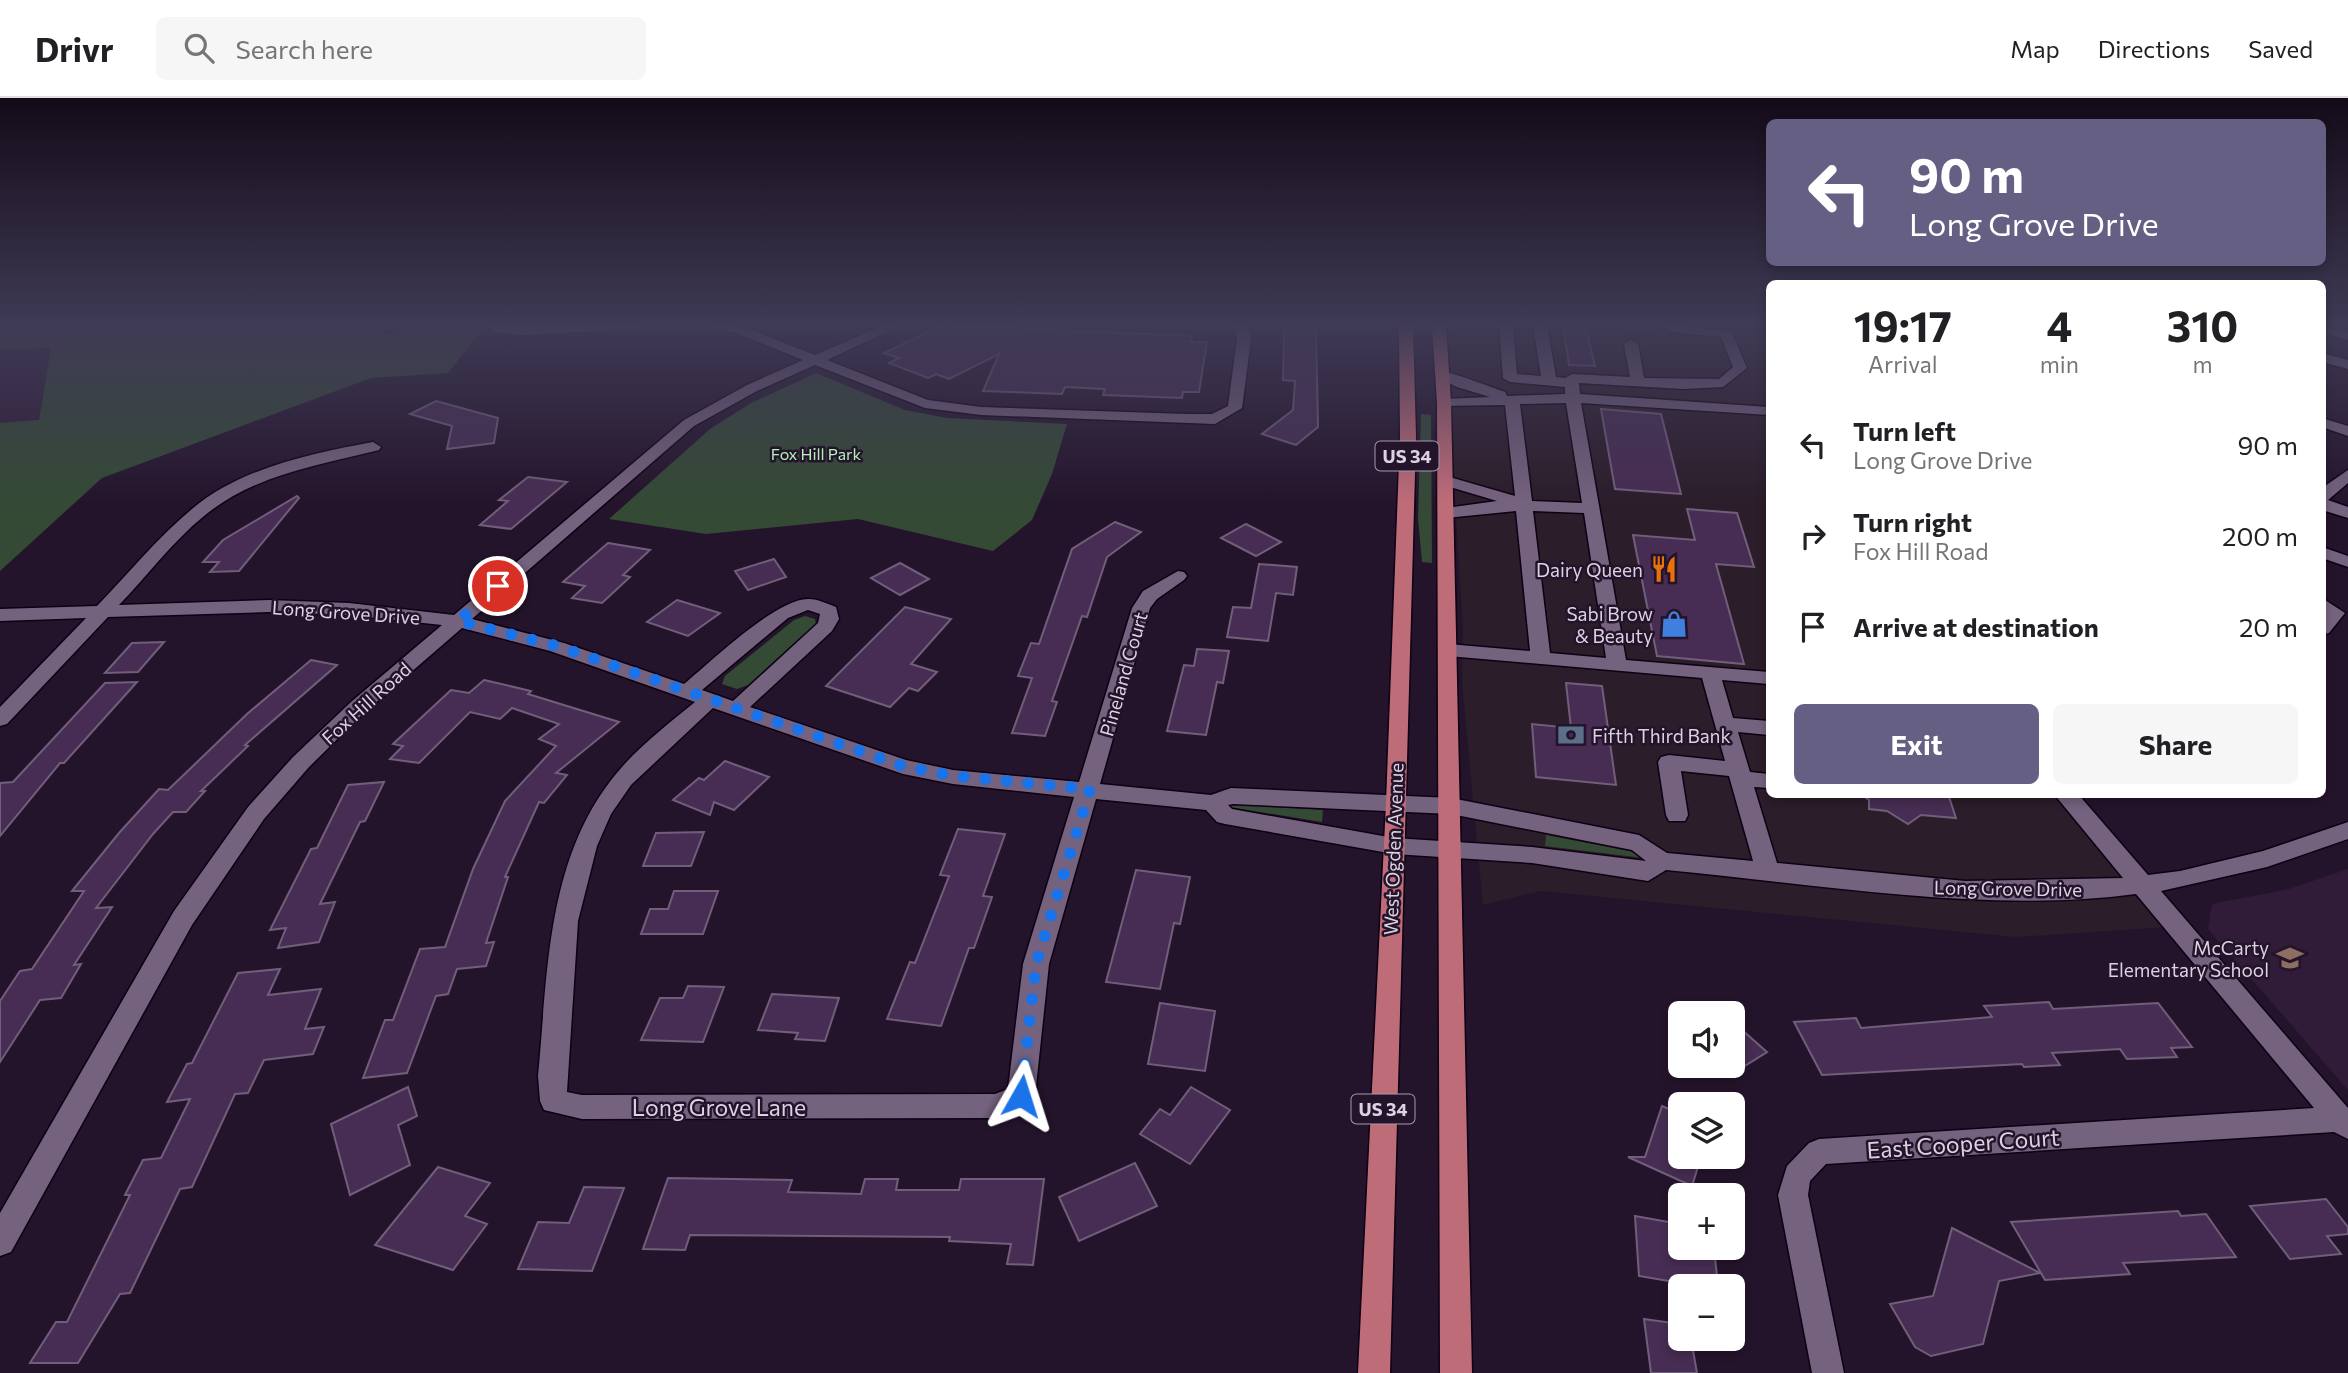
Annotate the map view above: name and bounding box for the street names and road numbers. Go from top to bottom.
road number: US 34 [1376,442,1438,470]
street label: Long Grove Drive [271,595,421,629]
street label: Pineland Court [1094,609,1152,739]
street label: Fox Hill Road [317,657,415,749]
street label: West Ogden Avenue [1378,762,1408,936]
street label: Long Grove Drive [1934,875,2082,901]
street label: Long Grove Lane [632,1093,806,1121]
road number: US 34 [1352,1094,1414,1124]
street label: East Cooper Court [1866,1122,2060,1164]

